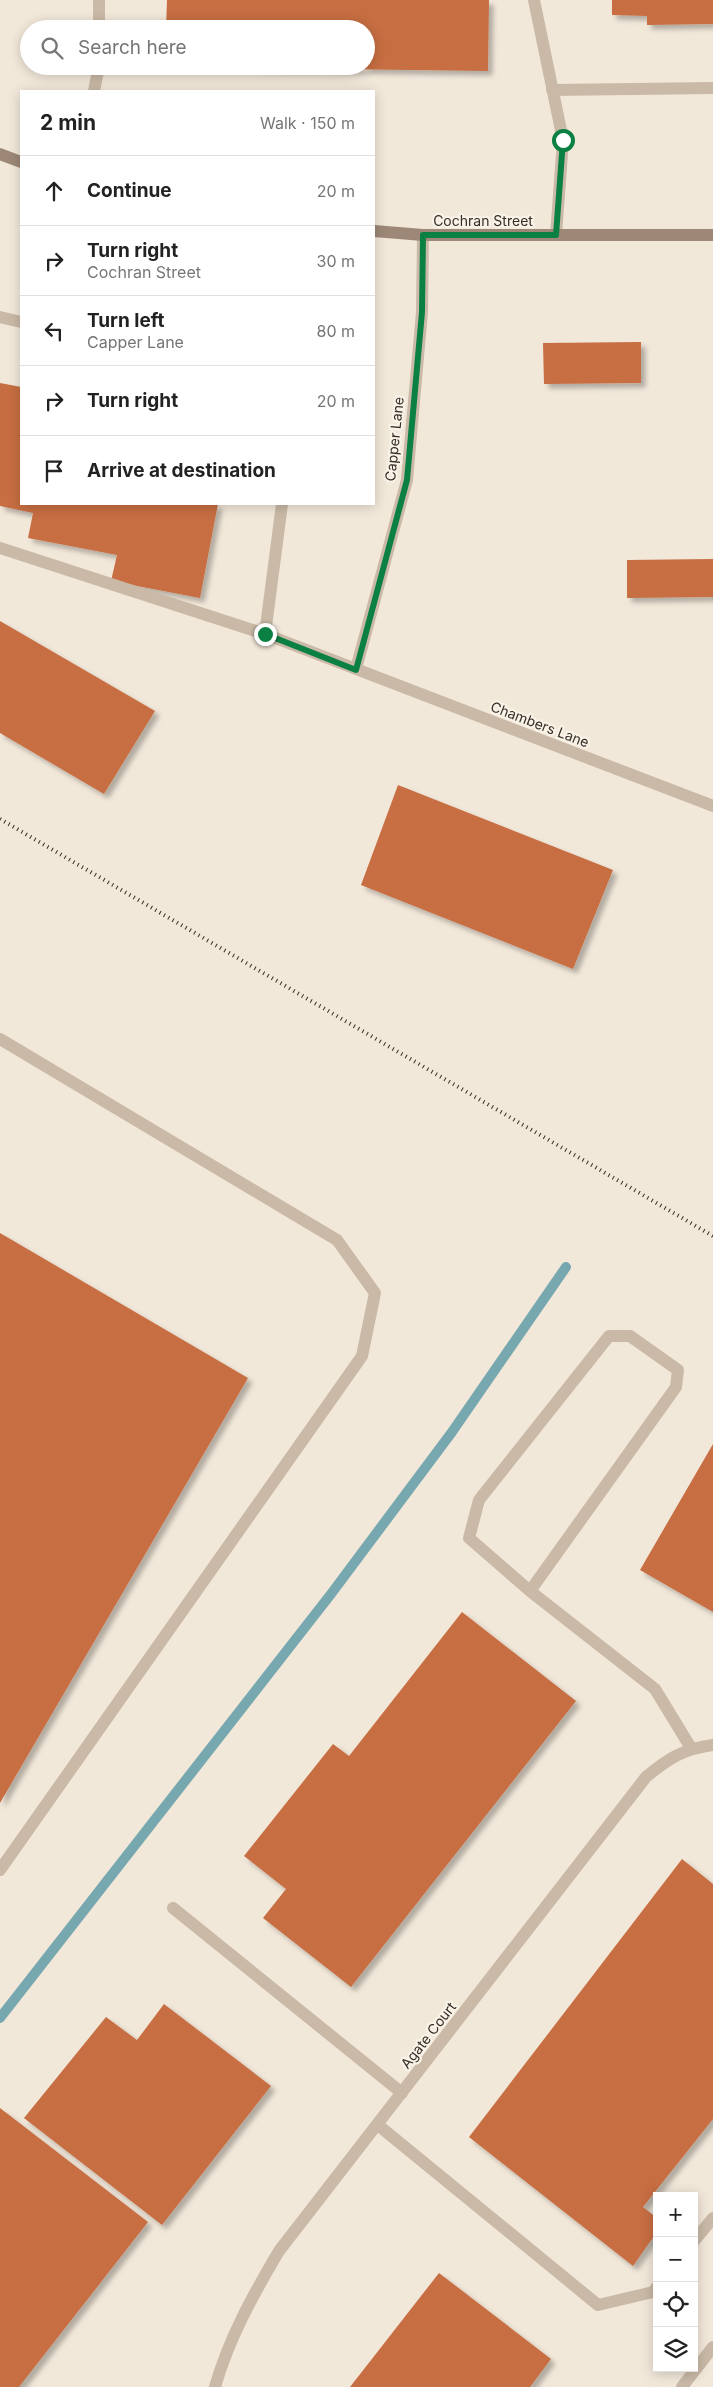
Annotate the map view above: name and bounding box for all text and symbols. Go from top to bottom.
search box [20,20,375,75]
icon: search [38,34,66,62]
text: Search here [78,36,187,59]
text: 2 min [40,110,96,135]
text: Walk · 150 m [260,113,355,133]
route start [552,129,575,152]
icon: ahead [40,177,68,205]
text: Continue [87,179,172,202]
text: 20 m [317,181,355,201]
street label: Cochran Street [433,212,533,229]
text: Turn right [87,239,178,262]
icon: right [40,247,68,275]
text: 30 m [317,251,355,271]
text: Cochran Street [87,262,201,282]
text: Turn left [87,309,165,332]
icon: left [40,317,68,345]
text: 80 m [316,321,355,341]
text: Capper Lane [87,332,184,352]
icon: right [40,387,68,415]
text: Turn right [87,389,178,412]
text: 20 m [317,391,355,411]
street label: Capper Lane [381,396,407,482]
icon: arrive [40,457,68,485]
text: Arrive at destination [87,459,276,482]
route end [254,623,277,646]
street label: Chambers Lane [488,697,592,751]
street label: Agate Court [397,1998,459,2072]
map controls [653,2192,698,2372]
button: + [653,2192,698,2237]
button: − [653,2237,698,2282]
button: locate [653,2282,698,2327]
button: layers [653,2327,698,2372]

